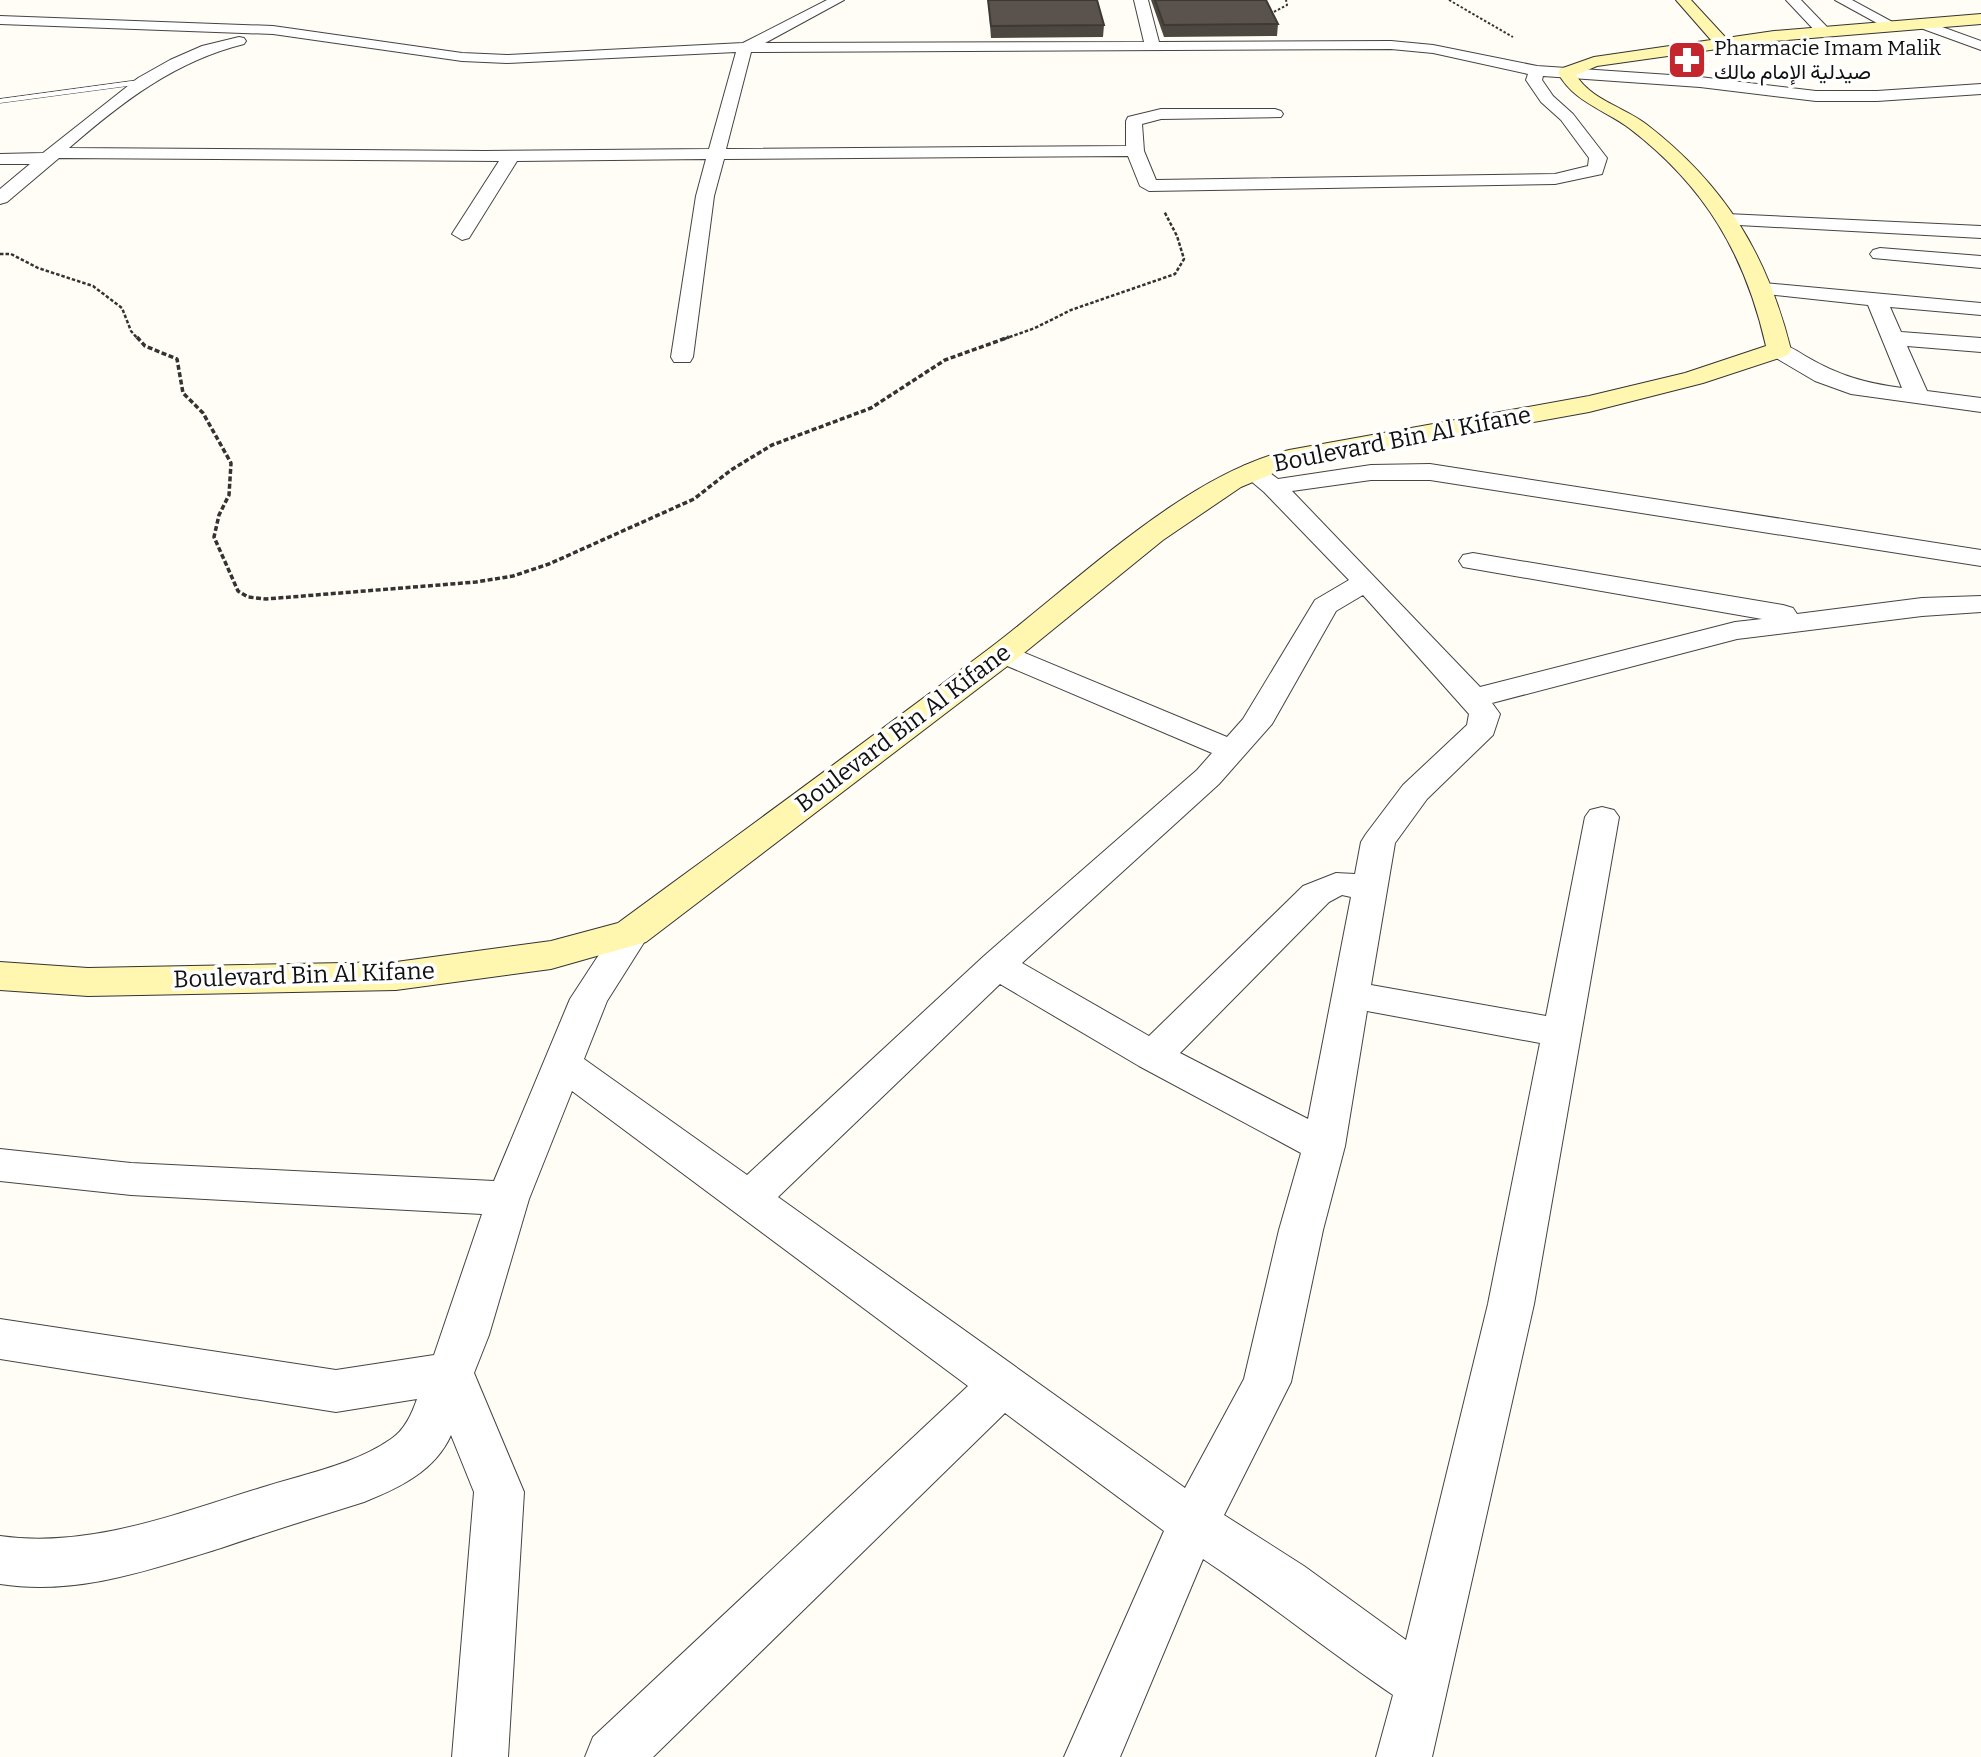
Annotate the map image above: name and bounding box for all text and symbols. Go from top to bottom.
place label: Pharmacie Imam Malik صيدلية الإمام مالك [1714,35,1941,86]
pharmacy icon: Pharmacie Imam Malik صيدلية الإمام مالك [1666,39,1708,81]
street label: Boulevard Bin Al Kifane [1271,400,1533,478]
street label: Boulevard Bin Al Kifane [790,638,1016,818]
street label: Boulevard Bin Al Kifane [173,956,435,994]

